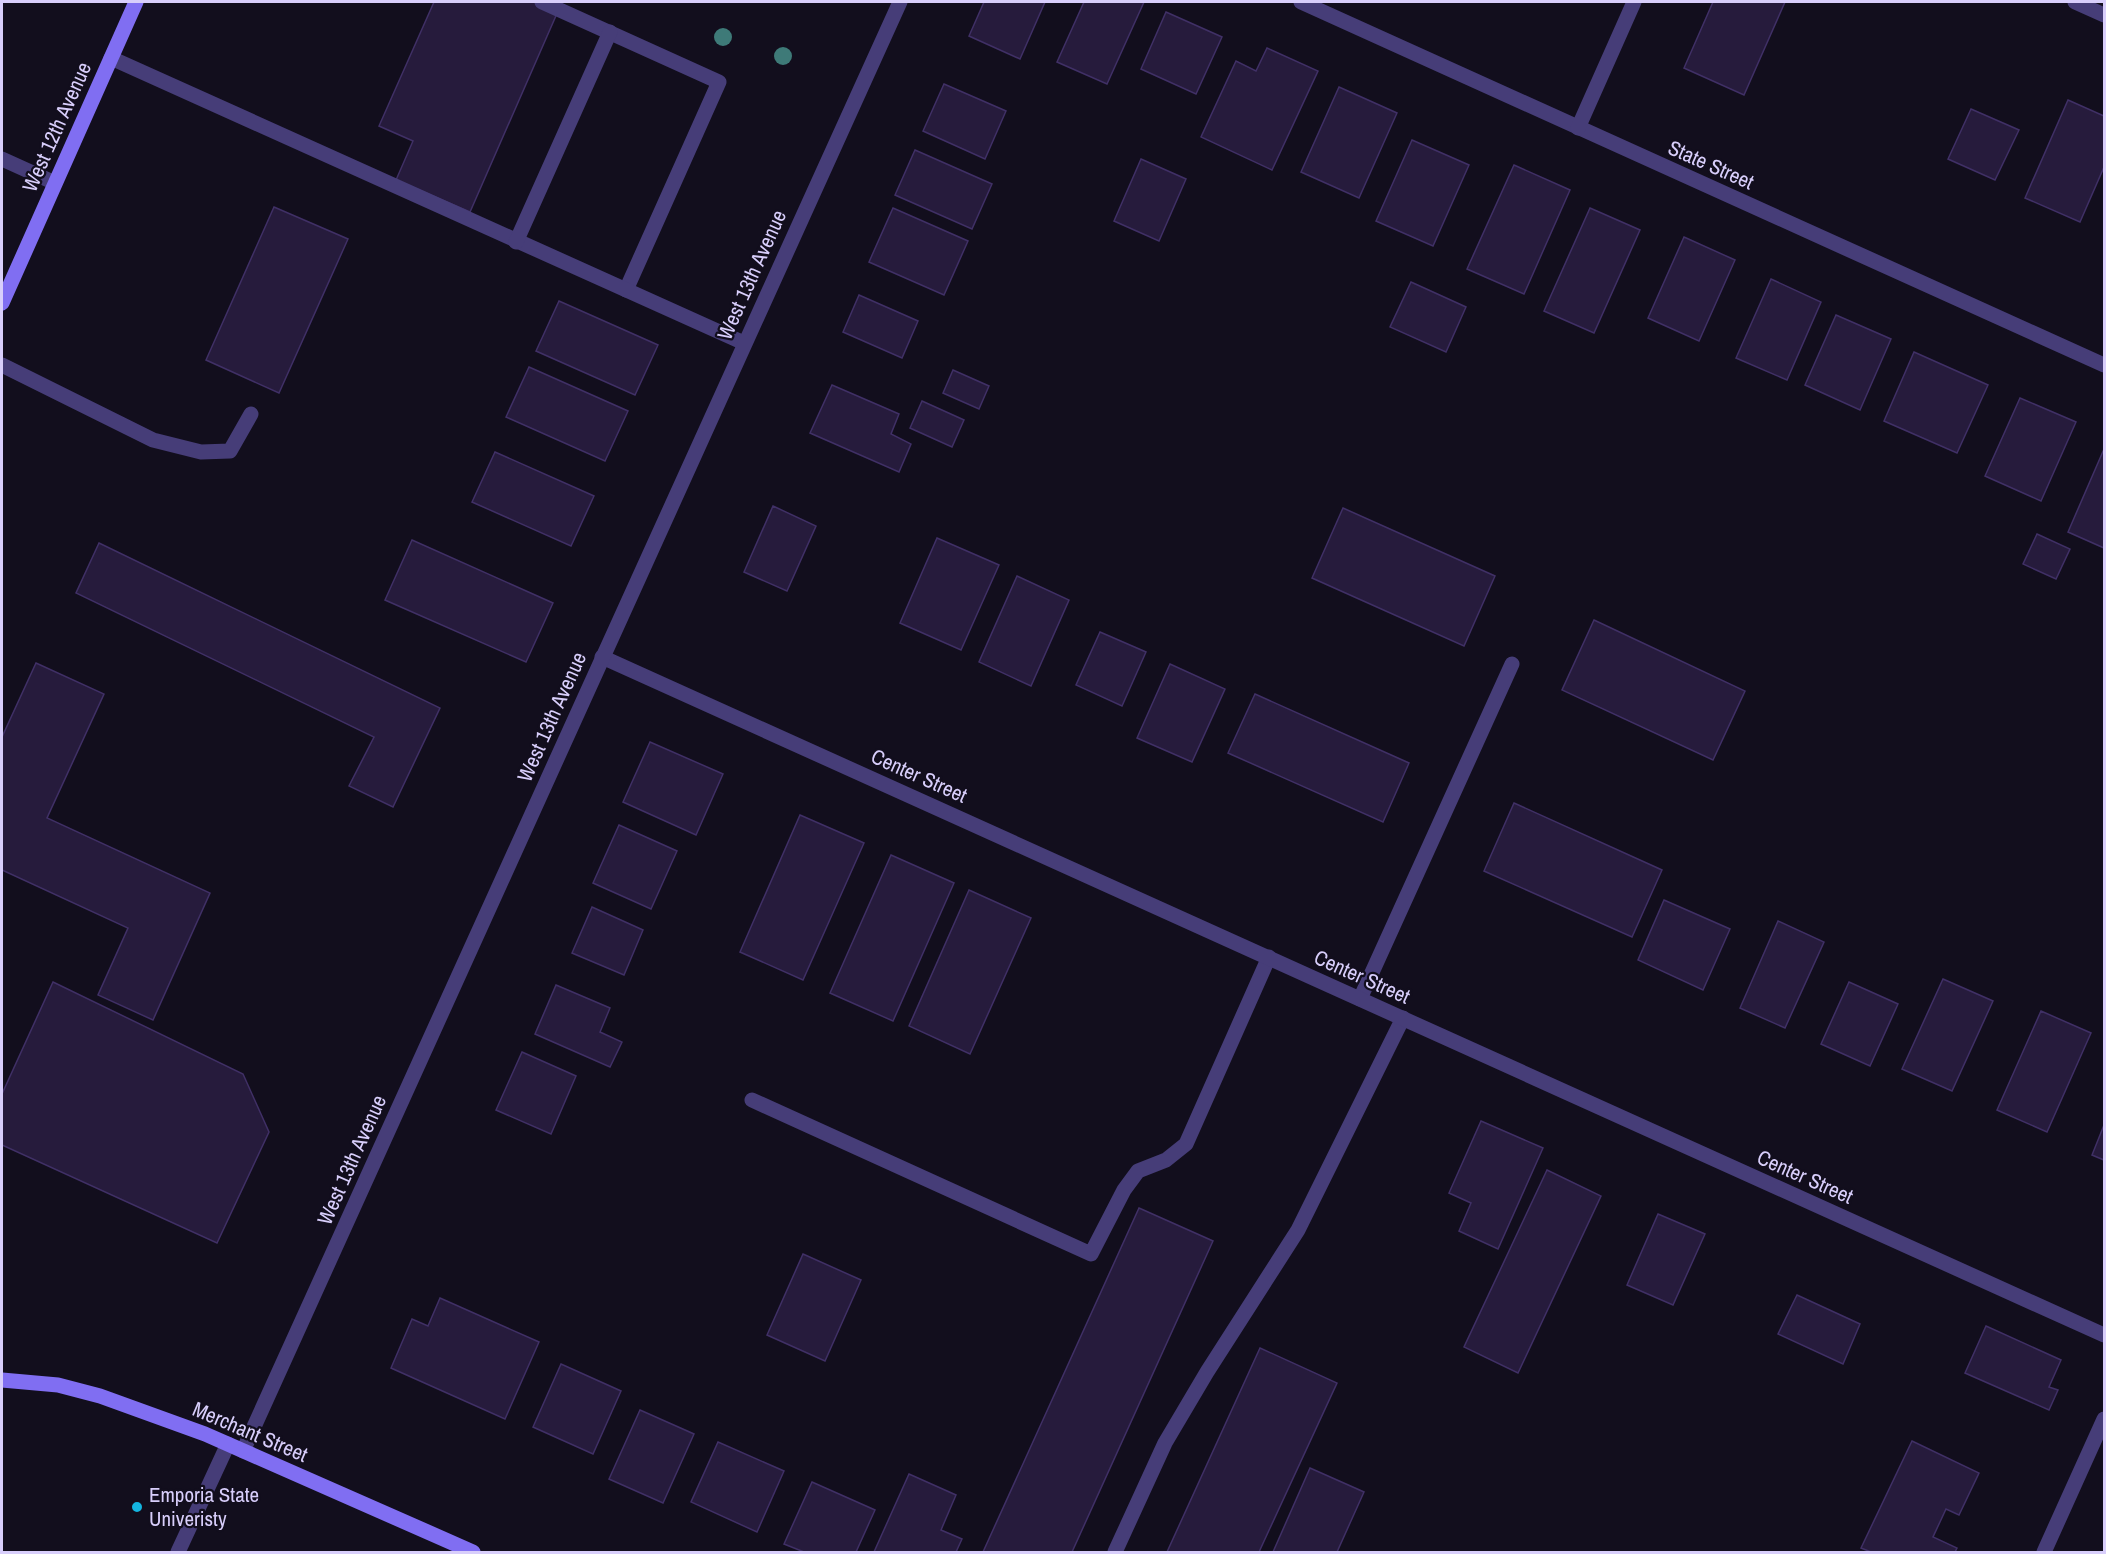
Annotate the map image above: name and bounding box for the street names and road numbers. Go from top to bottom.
street label: West 12th Avenue [15,57,98,196]
street label: State Street [1664,133,1759,196]
street label: West 13th Avenue [710,205,793,344]
street label: West 13th Avenue [510,647,593,786]
street label: Center Street [867,741,972,810]
street label: Center Street [1310,942,1415,1011]
street label: West 13th Avenue [310,1090,393,1229]
street label: Center Street [1753,1142,1858,1211]
street label: Merchant Street [188,1394,312,1469]

